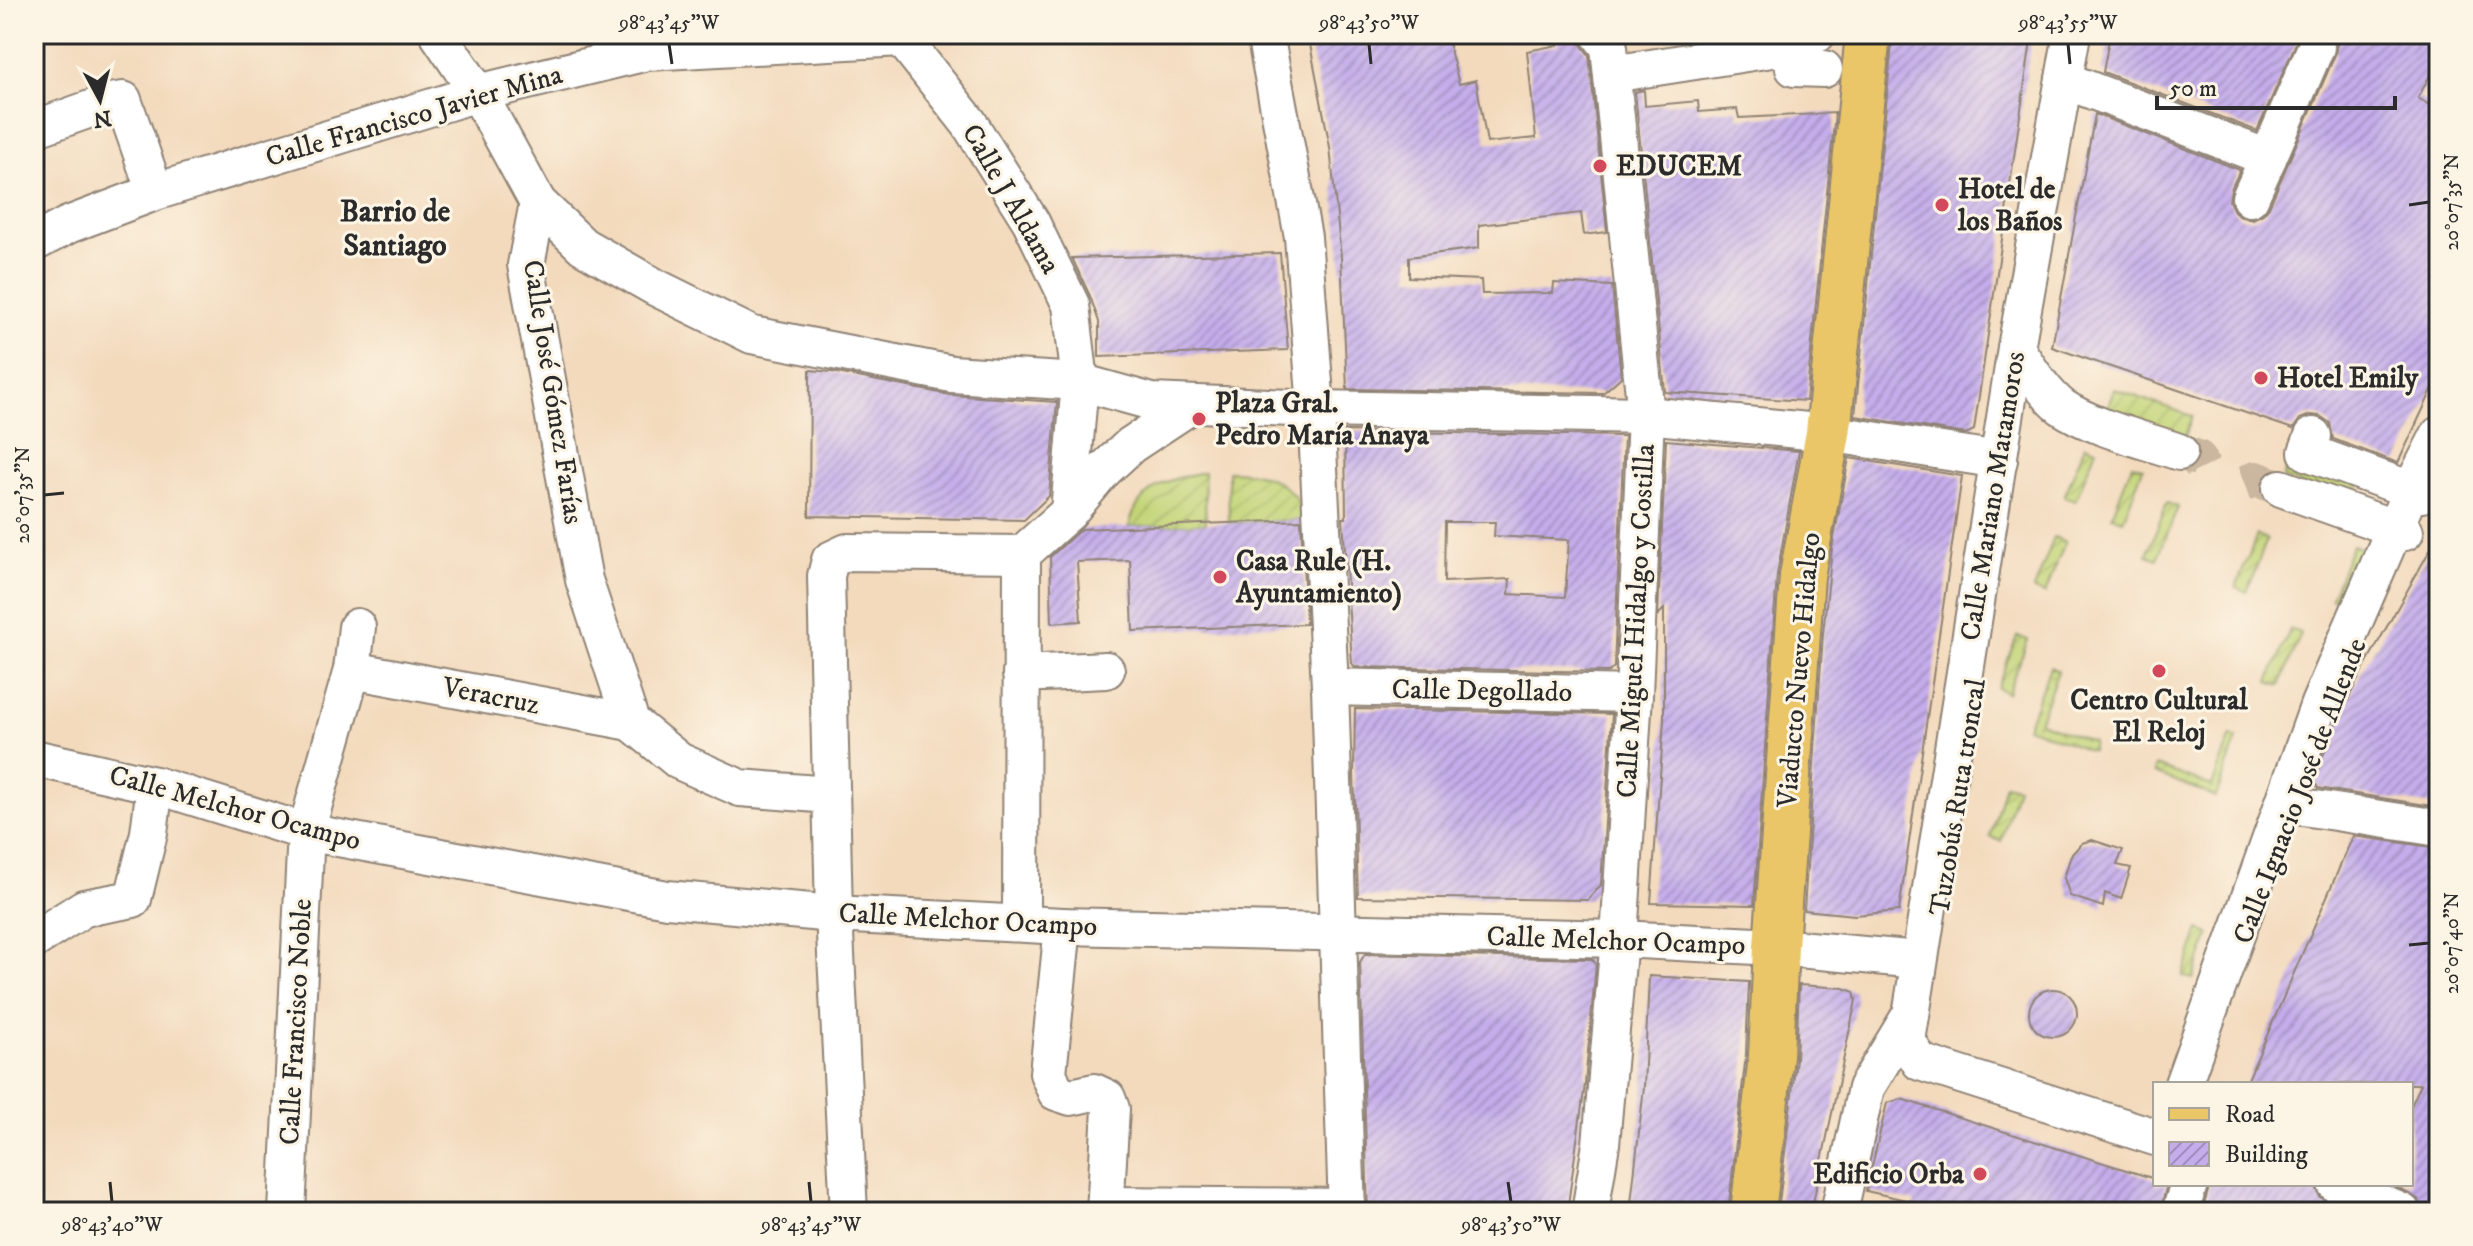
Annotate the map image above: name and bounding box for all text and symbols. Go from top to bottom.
text: 98°43'45"W [618,11,720,36]
text: 98°43'50"W [1318,11,1419,36]
text: 98°43'55"W [2018,11,2118,36]
street label: Calle Francisco Javier Mina [262,57,567,175]
north arrow [60,60,140,140]
scale bar [2157,60,2395,110]
text: 50 m [2169,74,2217,104]
text: N [92,104,113,133]
street label: Calle J Aldama [954,118,1068,280]
place label: EDUCEM [1616,149,1742,184]
text: 20°07'35"N [2440,153,2465,251]
marker: EDUCEM [1591,157,1609,175]
place label: Hotel de los Baños [1957,172,2063,239]
district label: Barrio de Santiago [340,194,451,265]
marker: Hotel de los Baños [1933,196,1951,214]
street label: Calle José Gómez Farías [515,257,591,527]
street label: Calle Mariano Matamoros [1953,349,2033,643]
place label: Hotel Emily [2277,361,2419,396]
marker: Hotel Emily [2252,369,2270,387]
place label: Plaza Gral. Pedro María Anaya [1215,386,1430,453]
marker: Plaza Gral. Pedro María Anaya [1190,410,1208,428]
street label: Calle Miguel Hidalgo y Costilla [1609,443,1663,799]
text: 20°07'35"N [11,446,36,544]
street label: Viaducto Nuevo Hidalgo [1769,531,1828,810]
place label: Casa Rule (H. Ayuntamiento) [1235,544,1402,611]
marker: Casa Rule (H. Ayuntamiento) [1211,568,1229,586]
street label: Calle Ignacio José de Allende [2226,633,2374,949]
marker: Centro Cultural El Reloj [2150,662,2168,680]
street label: Veracruz [438,669,543,723]
street label: Calle Degollado [1391,672,1573,710]
street label: Tuzobús Ruta troncal [1922,675,1994,918]
place label: Centro Cultural El Reloj [2070,683,2248,750]
street label: Calle Melchor Ocampo [105,758,365,858]
text: 20°07'40"N [2440,892,2465,994]
street label: Calle Melchor Ocampo [838,896,1098,944]
street label: Calle Francisco Noble [272,898,320,1146]
street label: Calle Melchor Ocampo [1486,919,1746,963]
legend [2153,1082,2413,1186]
text: Road [2225,1100,2275,1130]
text: Building [2225,1140,2308,1170]
place label: Edificio Orba [1813,1157,1965,1192]
marker: Edificio Orba [1971,1165,1989,1183]
text: 98°43'40"W [61,1213,163,1238]
text: 98°43'45"W [760,1213,862,1238]
text: 98°43'50"W [1460,1213,1561,1238]

